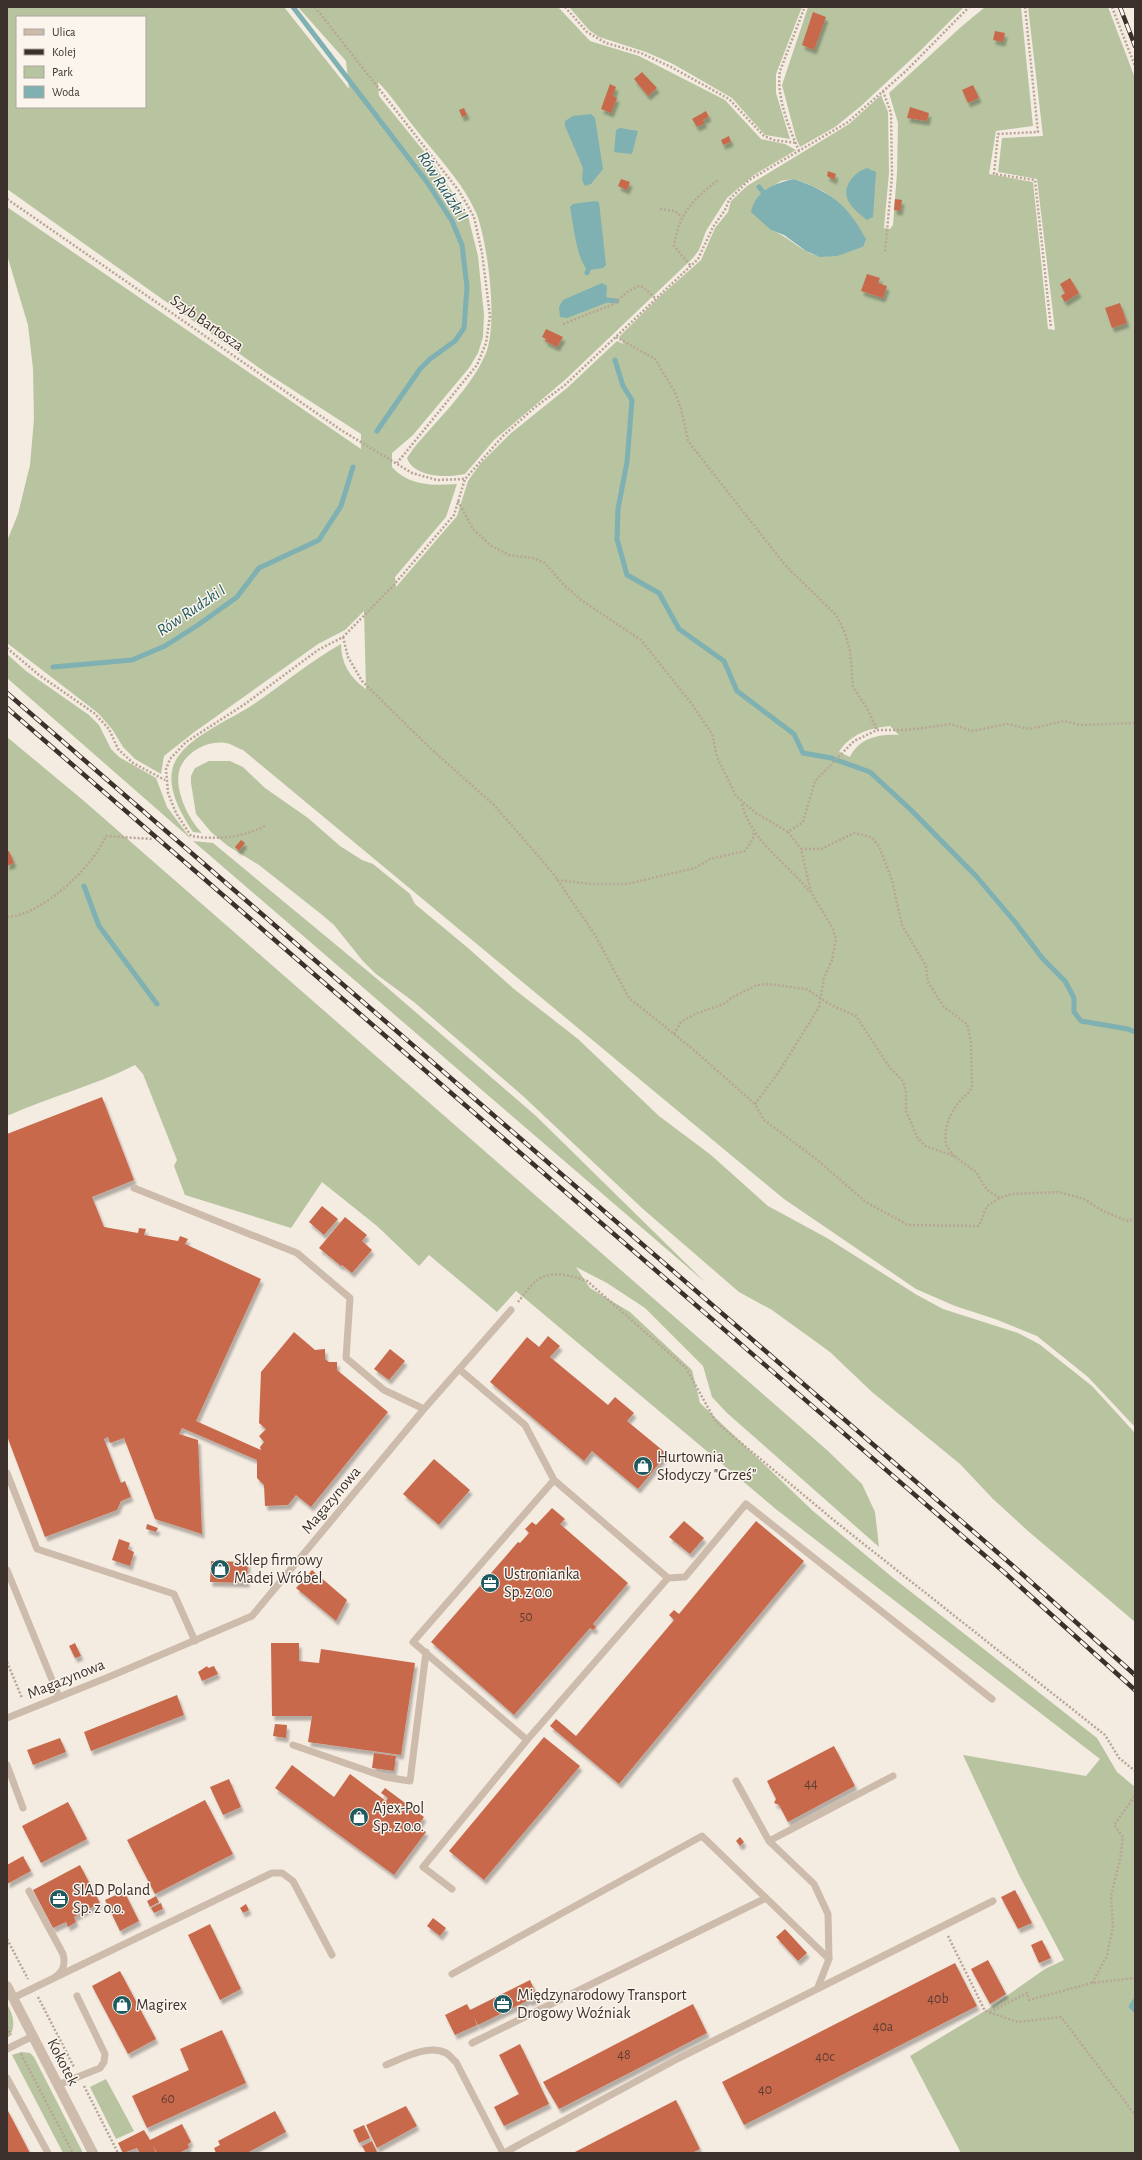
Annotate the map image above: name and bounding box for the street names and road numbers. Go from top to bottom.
street label: Szyb Bartosza [167,292,247,355]
street label: Magazynowa [298,1463,364,1537]
street label: Magazynowa [25,1656,107,1703]
street label: Kokotek [44,2036,82,2089]

